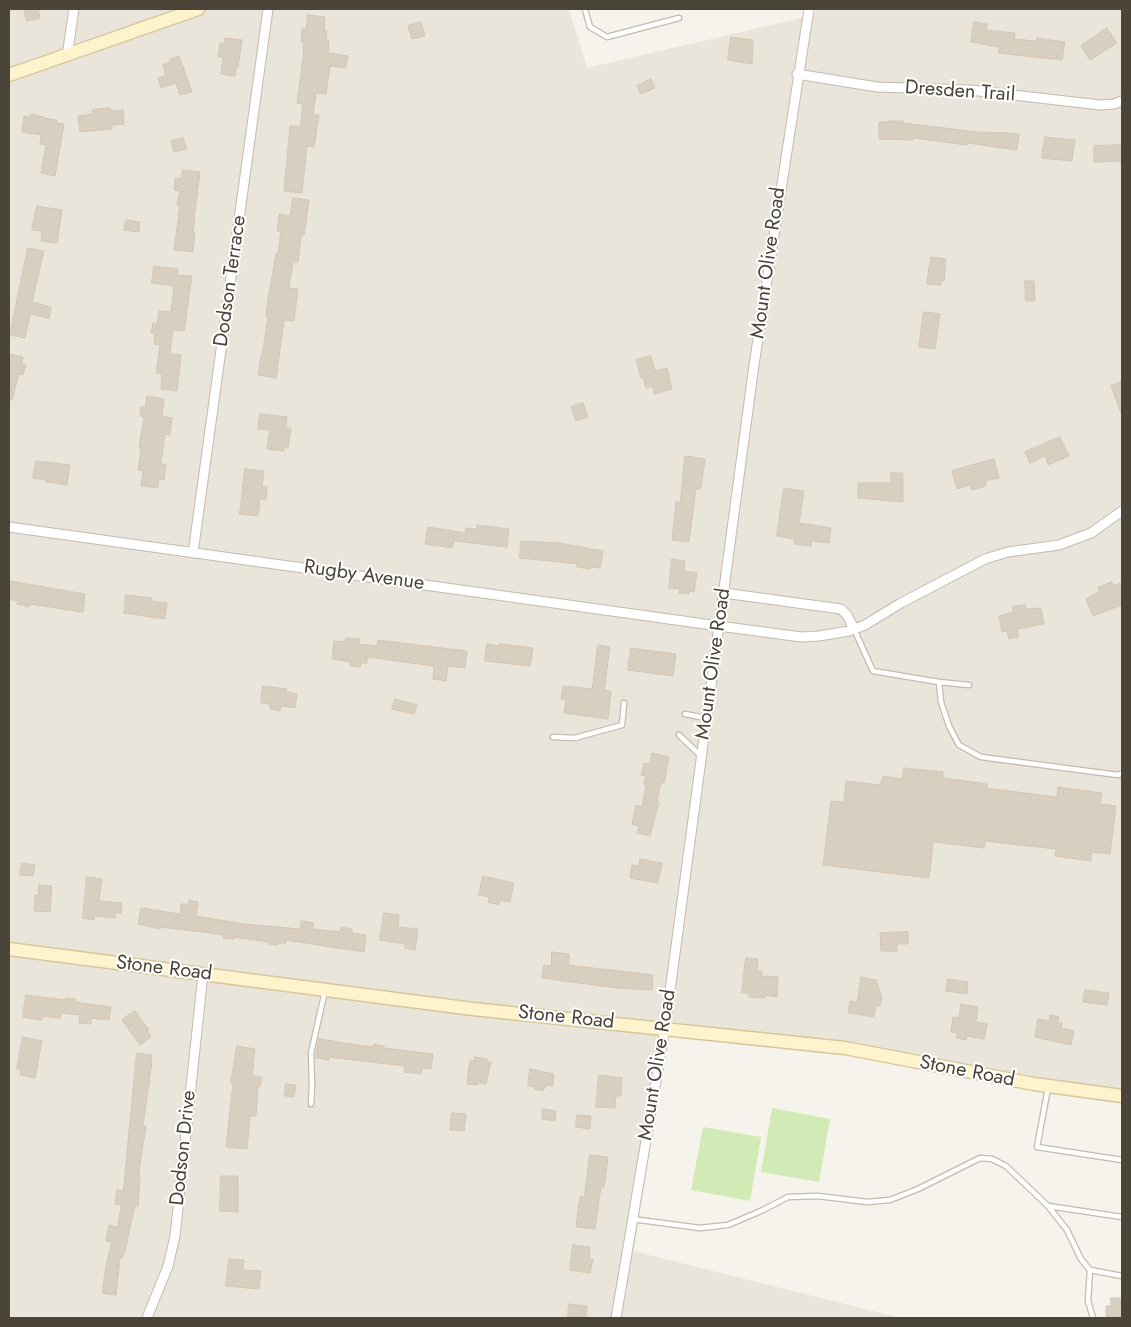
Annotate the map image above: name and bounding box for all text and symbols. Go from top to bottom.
street label: Dresden Trail [904,76,1016,108]
street label: Mount Olive Road [747,186,791,340]
street label: Dodson Terrace [210,214,252,348]
street label: Rugby Avenue [302,556,426,596]
street label: Mount Olive Road [692,587,736,741]
street label: Stone Road [115,951,213,987]
street label: Mount Olive Road [634,988,682,1142]
street label: Stone Road [517,1001,615,1035]
street label: Stone Road [917,1051,1017,1093]
street label: Dodson Drive [166,1089,202,1207]

